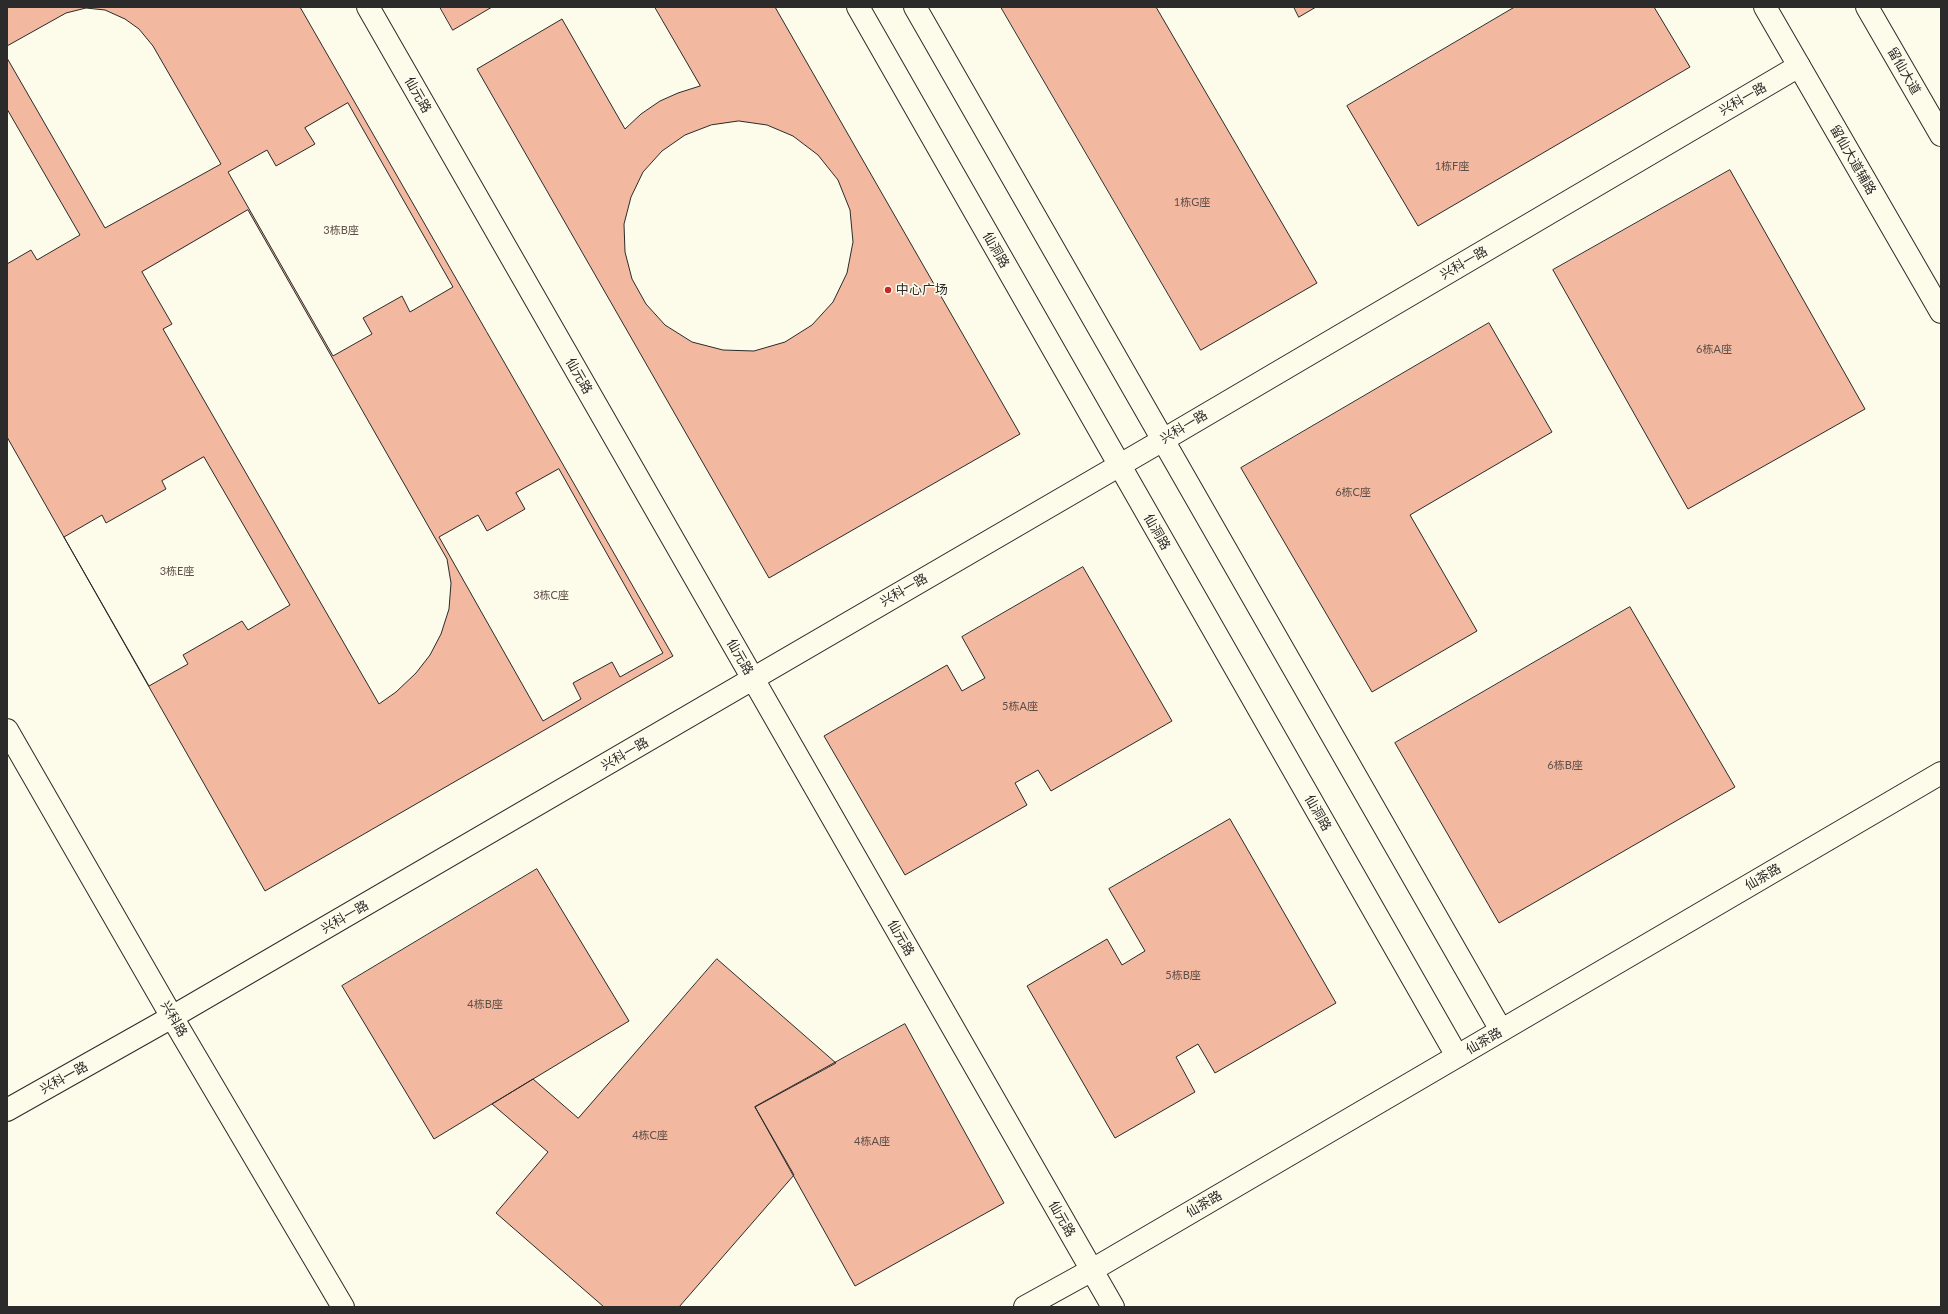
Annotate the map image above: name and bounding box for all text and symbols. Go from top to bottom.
street label: 留仙大道 [1884,45,1924,97]
street label: 仙元路 [401,74,435,116]
street label: 兴科一路 [1717,79,1769,119]
street label: 留仙大道辅路 [1827,122,1879,198]
house number: 1栋F座 [1435,159,1469,173]
house number: 1栋G座 [1174,195,1210,209]
house number: 3栋B座 [323,223,359,237]
street label: 仙洞路 [979,229,1013,271]
street label: 兴科一路 [1438,243,1490,283]
place label: 中心广场 [896,282,948,298]
marker: 中心广场 [883,285,893,295]
house number: 6栋A座 [1696,342,1732,356]
street label: 仙元路 [562,355,596,397]
street label: 兴科一路 [1158,407,1210,447]
house number: 6栋C座 [1335,485,1371,499]
street label: 仙洞路 [1140,511,1174,553]
house number: 3栋E座 [160,564,194,578]
street label: 兴科一路 [878,570,930,610]
house number: 3栋C座 [533,588,569,602]
street label: 仙元路 [723,636,757,678]
house number: 5栋A座 [1002,699,1038,713]
street label: 兴科一路 [599,734,651,774]
house number: 6栋B座 [1547,758,1583,772]
street label: 仙洞路 [1301,792,1335,834]
street label: 仙茶路 [1742,860,1784,894]
street label: 兴科一路 [319,897,371,937]
street label: 仙元路 [884,917,918,959]
house number: 5栋B座 [1165,968,1201,982]
house number: 4栋B座 [467,997,503,1011]
street label: 兴科路 [157,998,191,1040]
street label: 仙茶路 [1463,1024,1505,1058]
street label: 兴科一路 [37,1059,91,1097]
house number: 4栋C座 [632,1128,668,1142]
house number: 4栋A座 [854,1134,890,1148]
street label: 仙茶路 [1183,1187,1225,1221]
street label: 仙元路 [1045,1198,1079,1240]

